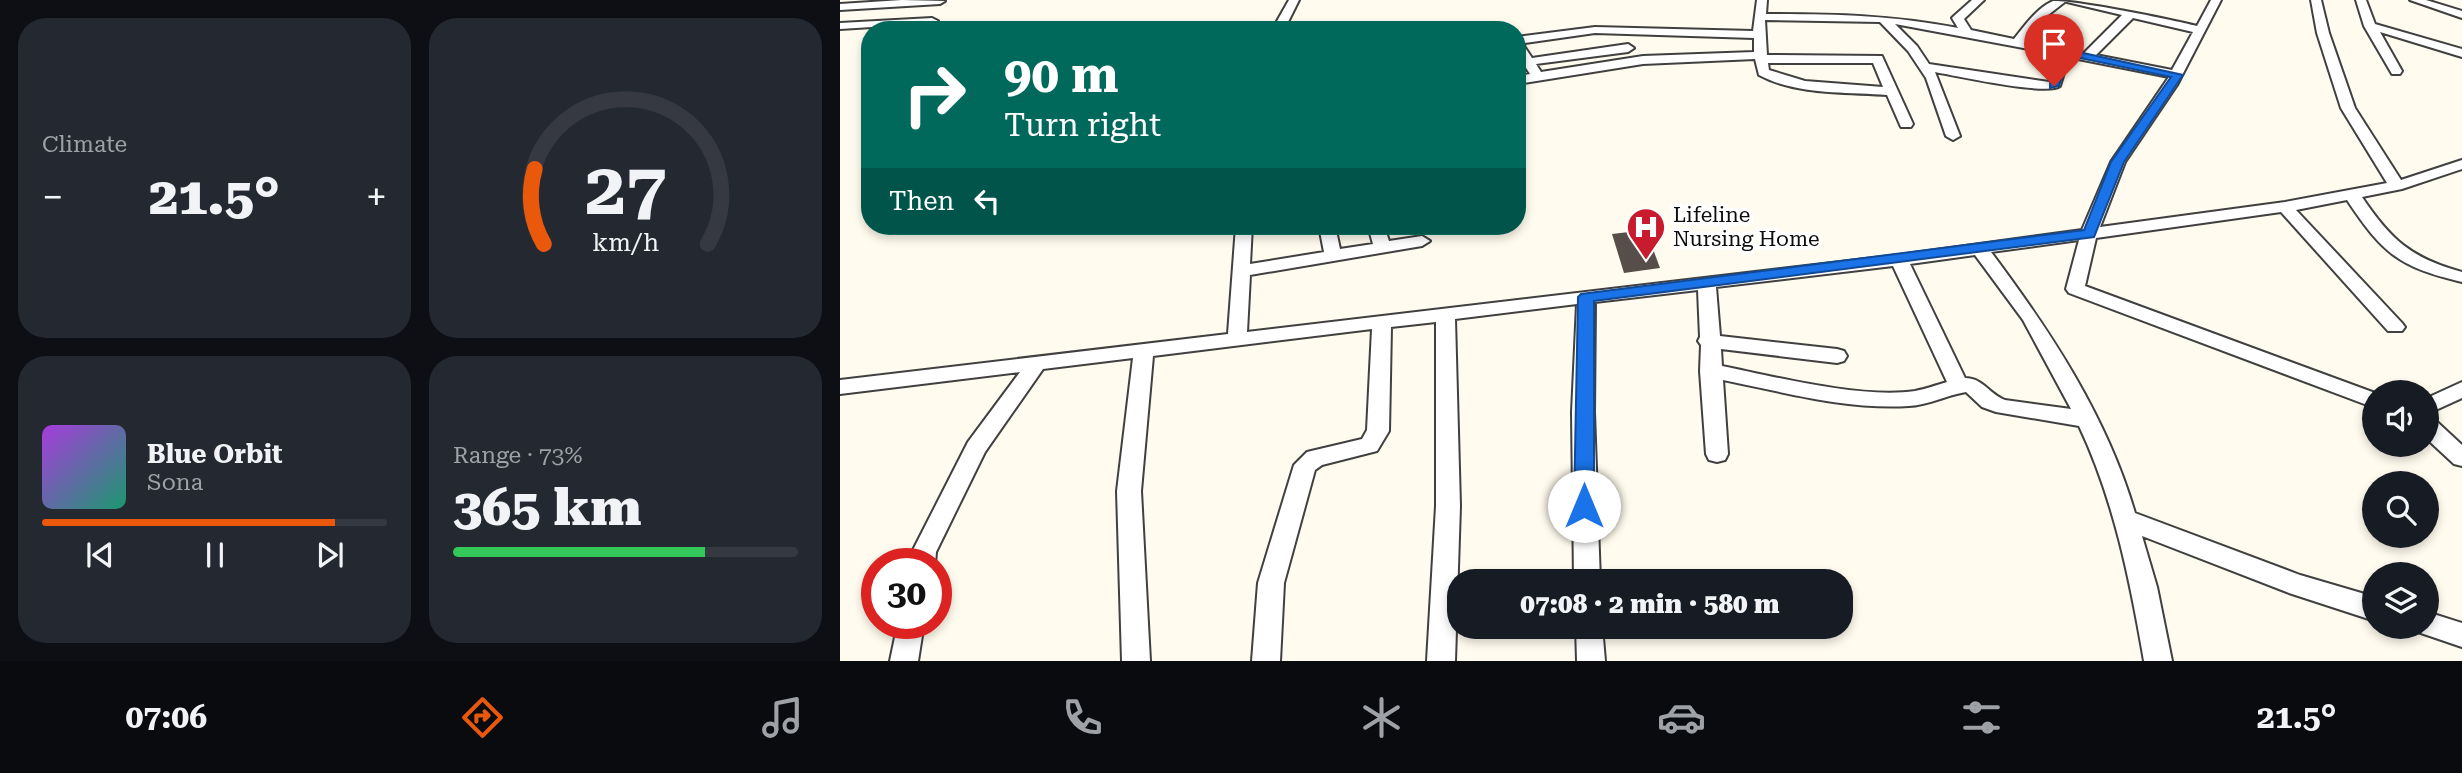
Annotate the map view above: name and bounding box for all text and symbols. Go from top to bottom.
pin [2024,14,2084,86]
icon: arrive [2035,25,2073,63]
text: 90 m [1004,47,1119,104]
icon: right [889,49,980,140]
text: Turn right [1004,106,1161,144]
text: Climate [42,131,127,158]
text: 27 [585,147,666,232]
text: 21.5° [149,166,280,227]
text: − [42,175,63,219]
text: + [366,175,387,219]
icon: left [968,182,1006,220]
text: Then [889,186,954,216]
place label: Lifeline Nursing Home [1673,203,1820,251]
hospital icon: Lifeline Nursing Home [1625,206,1667,261]
text: km/h [592,228,659,257]
map controls [2362,380,2439,639]
button: sound [2362,380,2439,457]
text: Blue Orbit [147,439,283,469]
text: Range · 73% [453,442,582,469]
text: Sona [147,469,203,496]
position arrow [1547,469,1621,543]
button: search [2362,471,2439,548]
text: 365 km [453,477,641,538]
icon: previous [81,536,119,574]
icon: pause [196,536,234,574]
icon: next [311,536,349,574]
speed limit sign: 30 [861,548,952,639]
button: layers [2362,562,2439,639]
text: 07:08 · 2 min · 580 m [1520,589,1780,619]
icon: directions [458,693,507,742]
icon: music [758,693,807,742]
icon: phone [1058,693,1107,742]
icon: climate [1357,693,1406,742]
icon: car [1657,693,1706,742]
icon: filters [1957,693,2006,742]
text: 07:06 [125,698,207,736]
text: 21.5° [2257,698,2337,736]

